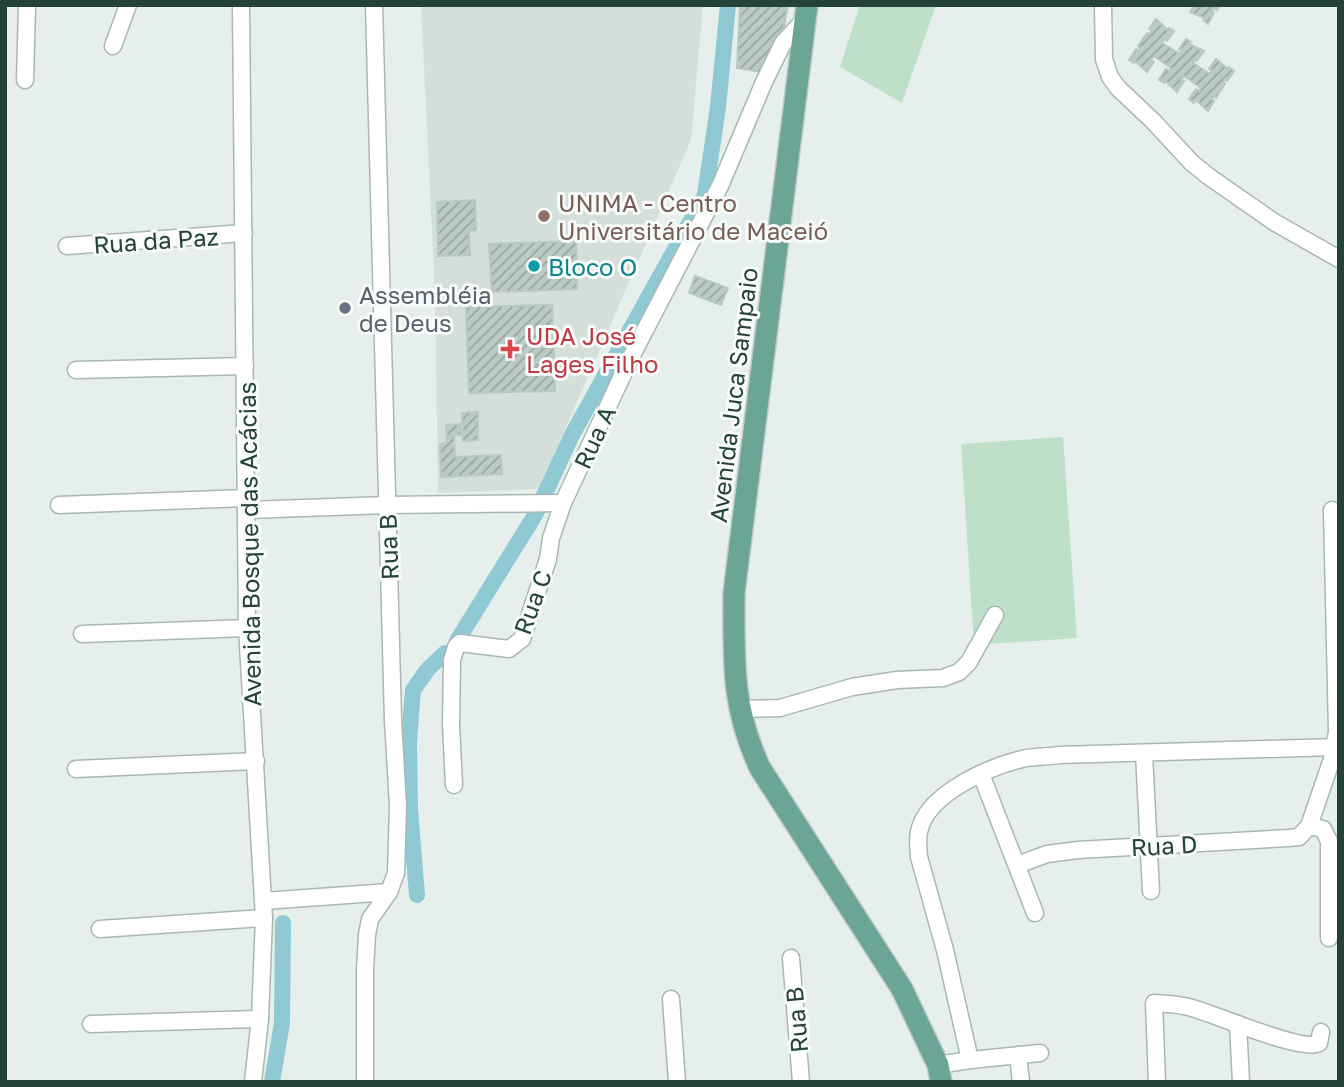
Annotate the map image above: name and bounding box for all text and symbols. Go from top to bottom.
place label: UNIMA - Centro Universitário de Maceió [558,188,828,245]
marker: UNIMA - Centro Universitário de Maceió [536,208,552,224]
street label: Rua da Paz [92,221,220,259]
place label: Bloco O [548,252,637,281]
marker: Bloco O [526,258,542,274]
street label: Avenida Juca Sampaio [703,266,763,524]
place label: Assembléia de Deus [359,280,492,337]
marker: Assembléia de Deus [337,300,353,316]
place label: UDA José Lages Filho [526,321,658,378]
marker: UDA José Lages Filho [500,339,520,359]
street label: Avenida Bosque das Acácias [232,381,266,707]
street label: Rua A [567,401,621,473]
street label: Rua B [372,514,404,580]
street label: Rua C [507,566,557,638]
street label: Rua D [1130,829,1198,861]
street label: Rua B [779,986,813,1054]

